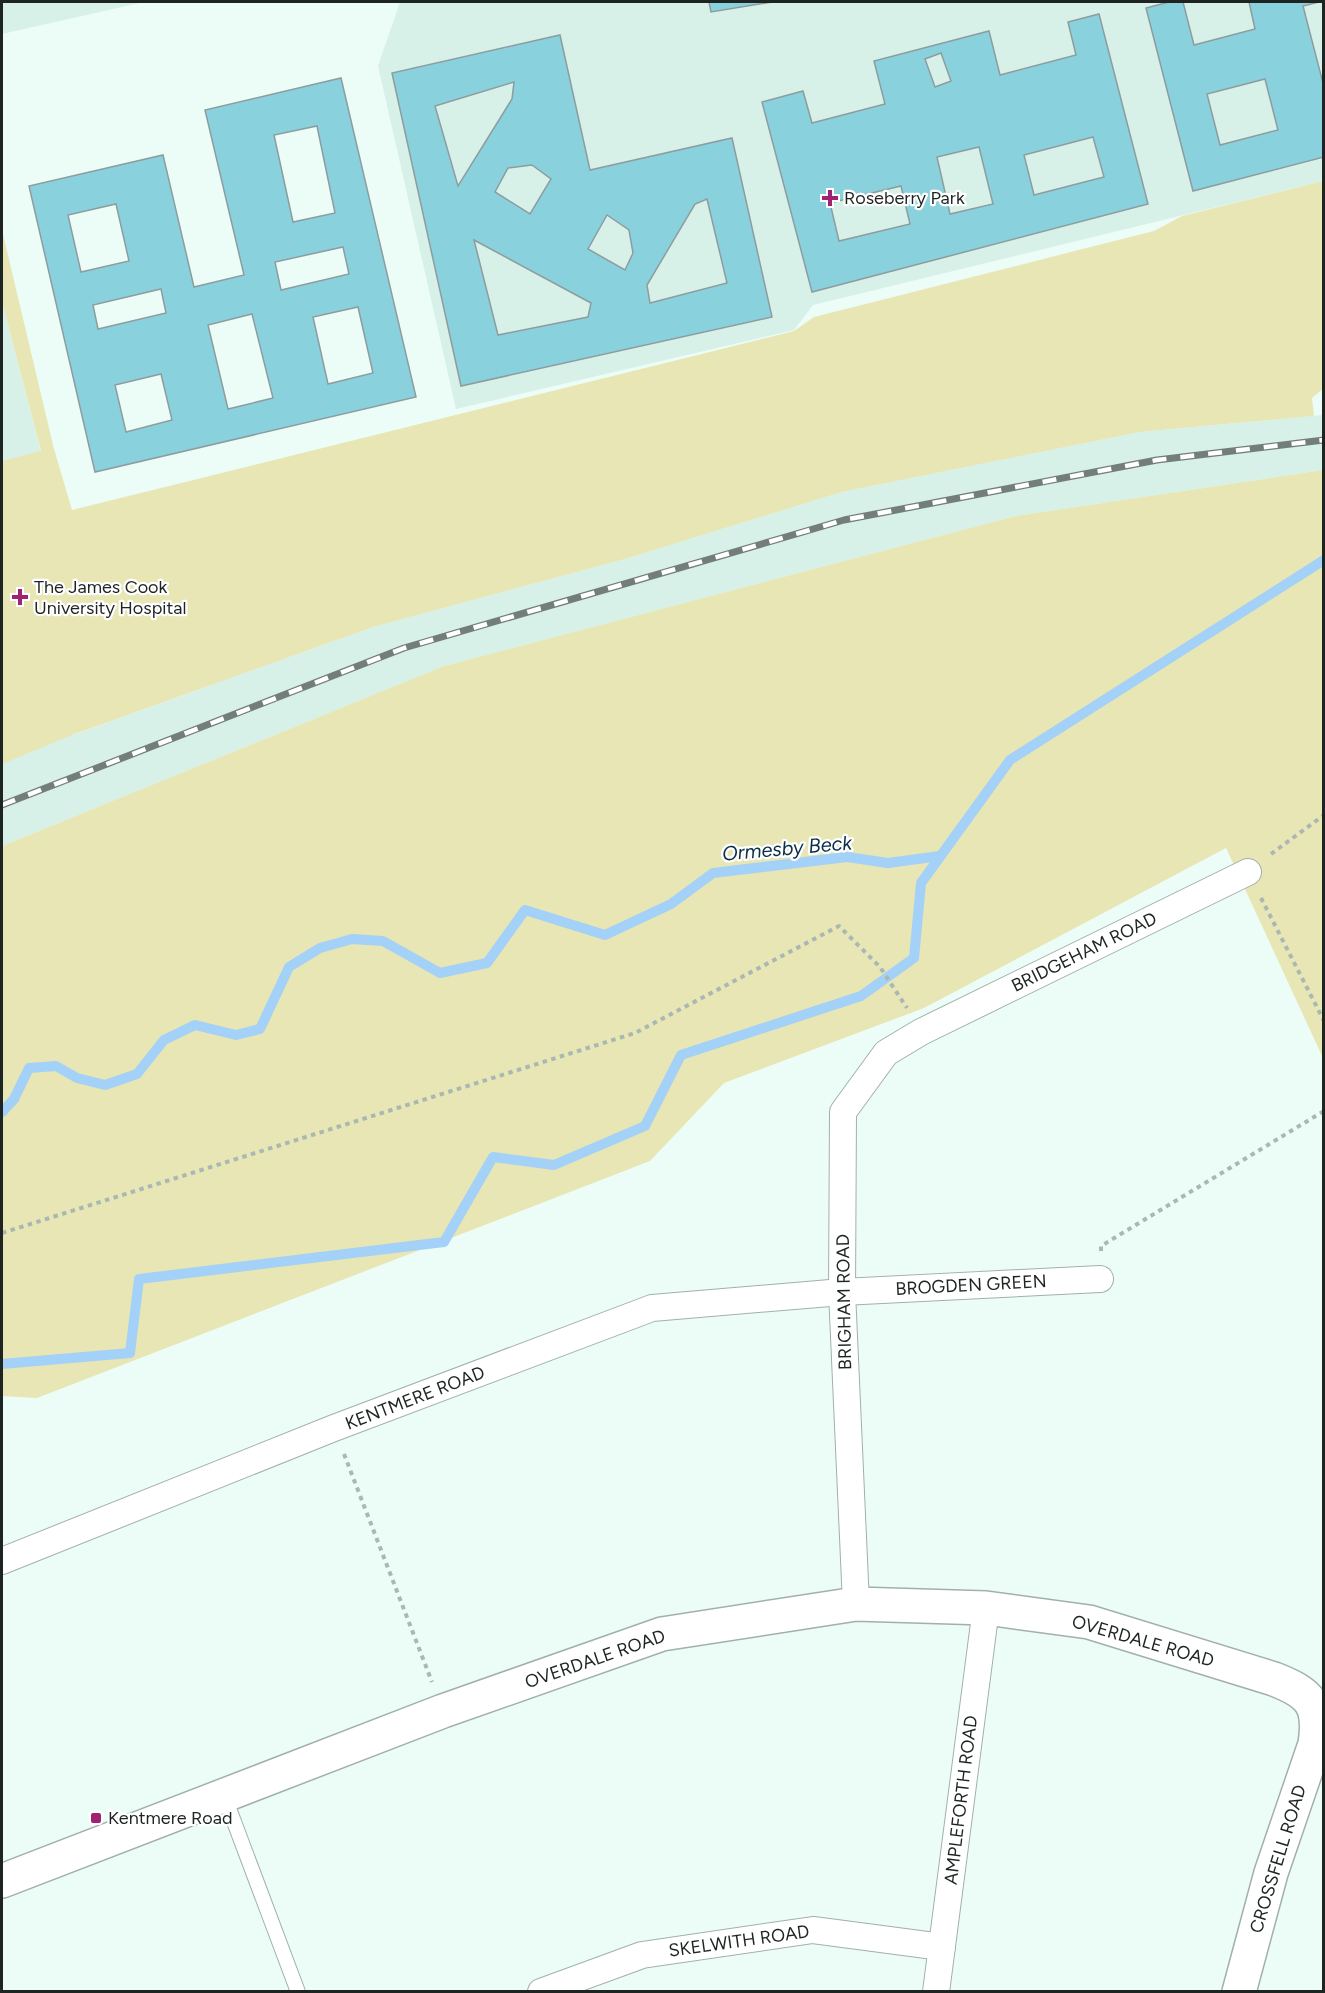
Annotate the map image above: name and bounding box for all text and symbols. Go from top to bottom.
place label: Roseberry Park [844,187,965,209]
marker: Roseberry Park [821,189,839,207]
place label: The James Cook University Hospital [34,576,186,619]
marker: The James Cook University Hospital [11,588,29,606]
water label: Ormesby Beck [721,830,854,866]
street label: BRIDGEHAM ROAD [1008,907,1160,997]
street label: BRIGHAM ROAD [832,1234,856,1370]
street label: BROGDEN GREEN [895,1270,1047,1300]
street label: KENTMERE ROAD [342,1361,488,1435]
street label: OVERDALE ROAD [1069,1610,1217,1672]
street label: OVERDALE ROAD [522,1625,668,1693]
street label: AMPLEFORTH ROAD [940,1714,982,1886]
street label: CROSSFELL ROAD [1245,1782,1311,1936]
place label: Kentmere Road [108,1807,232,1829]
marker: Kentmere Road [89,1811,103,1825]
street label: SKELWITH ROAD [667,1920,811,1962]

